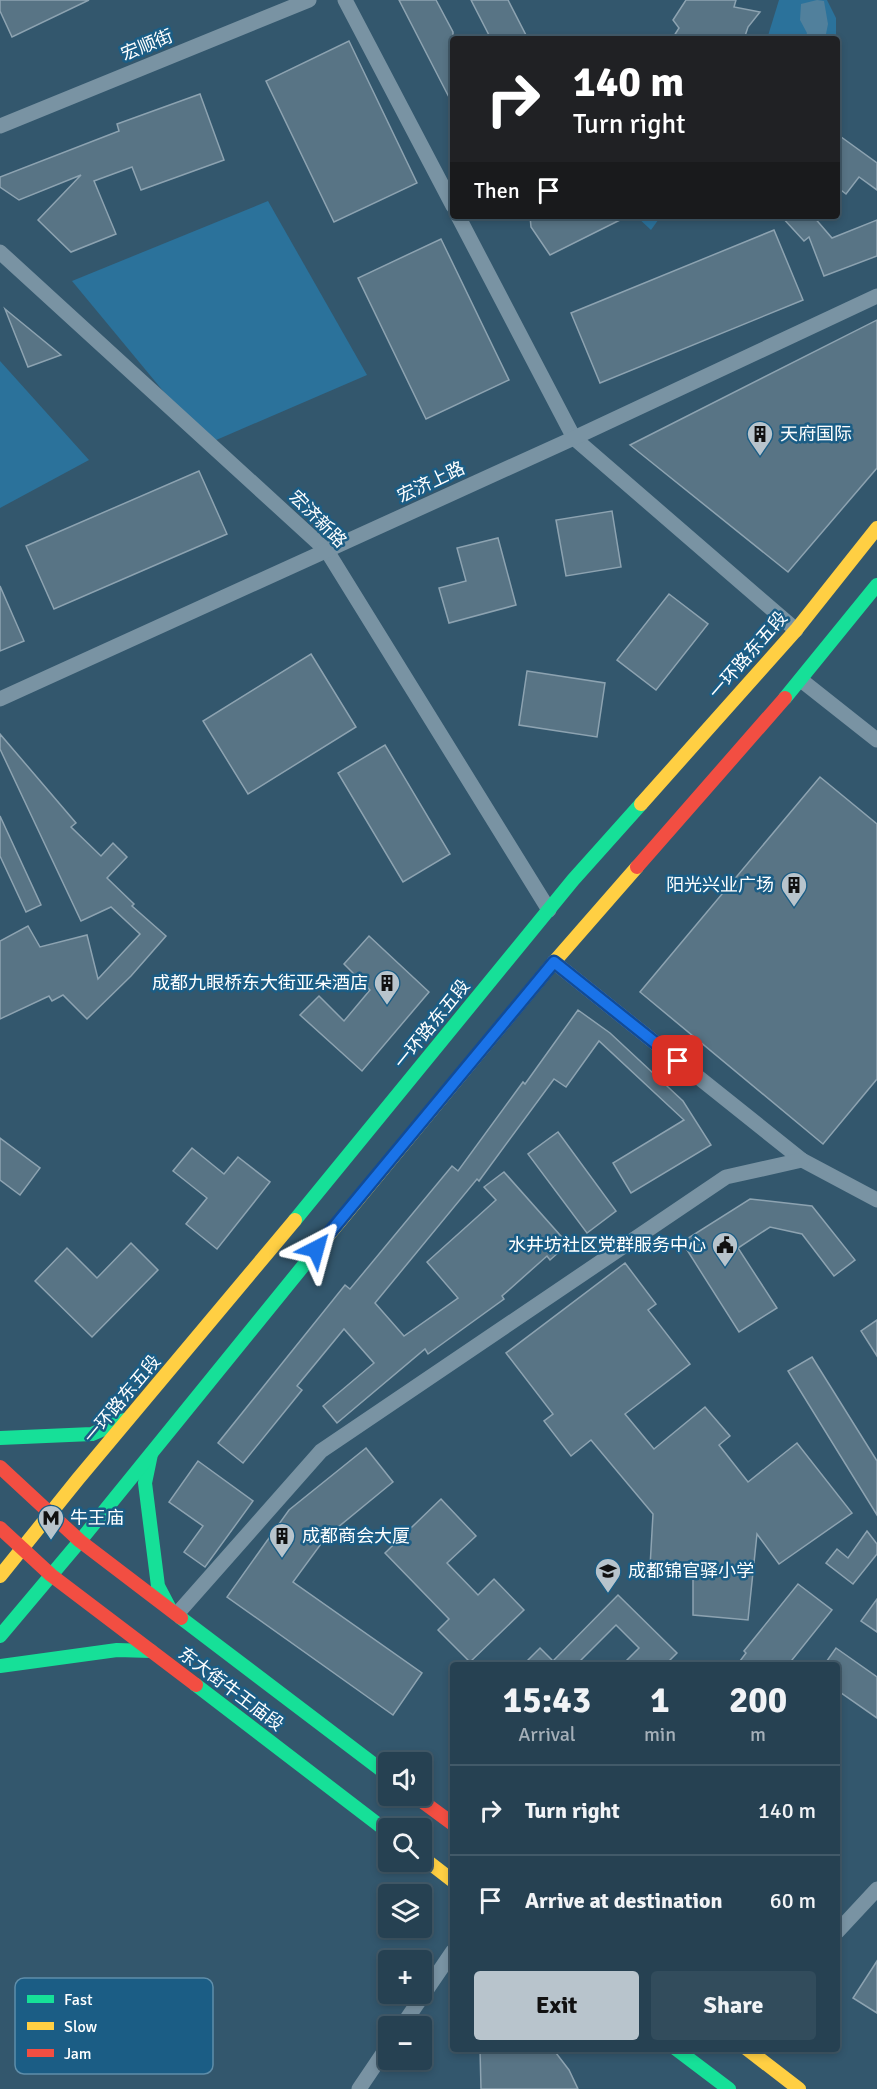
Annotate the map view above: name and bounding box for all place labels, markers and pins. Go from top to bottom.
building icon: 天府国际 [745,419,775,457]
place label: 天府国际 [780,423,852,445]
building icon: 阳光兴业广场 [779,870,809,908]
place label: 阳光兴业广场 [666,874,774,896]
building icon: 成都九眼桥东大街亚朵酒店 [372,968,402,1006]
place label: 成都九眼桥东大街亚朵酒店 [152,972,368,994]
pin [652,1035,703,1086]
public building icon: 水井坊社区党群服务中心 [710,1230,740,1268]
place label: 水井坊社区党群服务中心 [508,1234,706,1256]
metro station icon: 牛王庙 [36,1503,66,1541]
place label: 牛王庙 [70,1507,124,1529]
building icon: 成都商会大厦 [267,1521,297,1559]
place label: 成都商会大厦 [302,1525,410,1547]
school or university icon: 成都锦官驿小学 [593,1556,623,1594]
place label: 成都锦官驿小学 [628,1560,754,1582]

